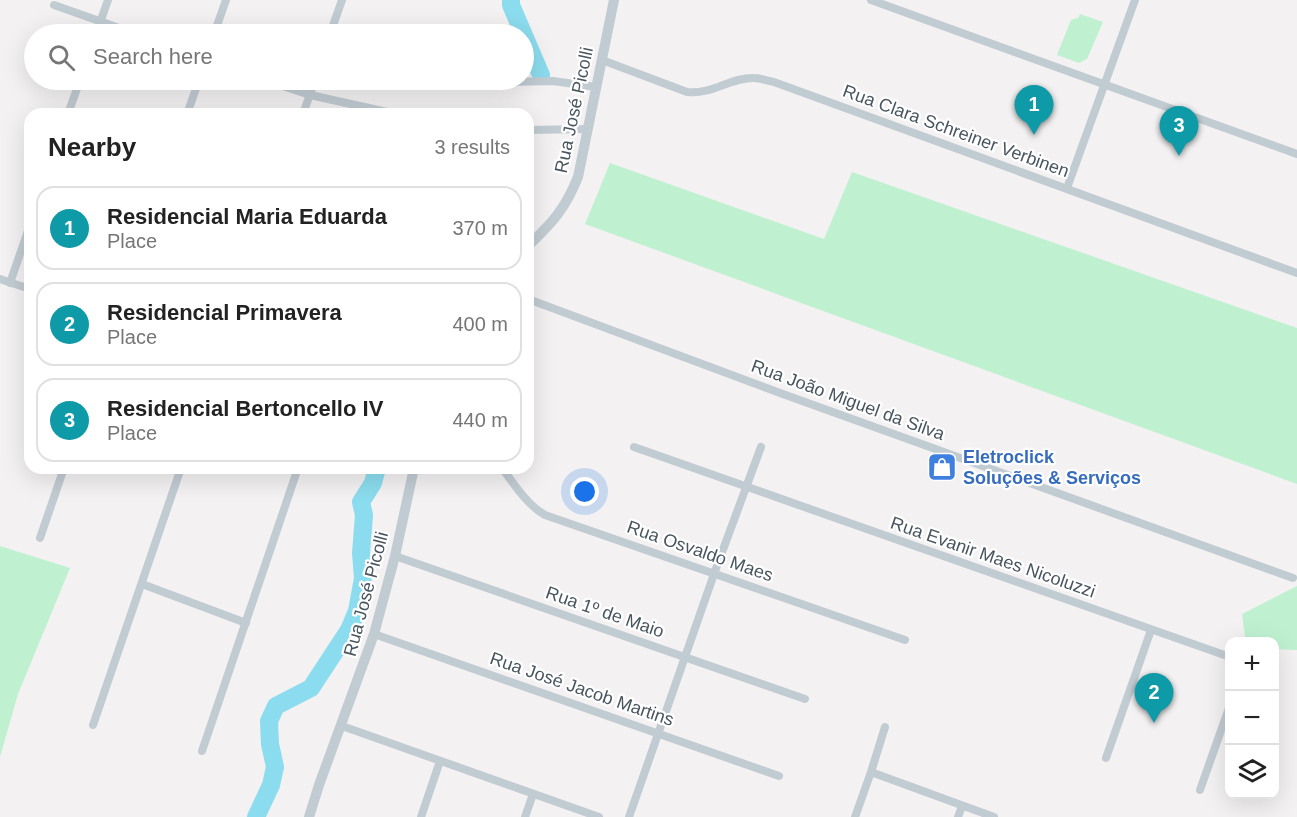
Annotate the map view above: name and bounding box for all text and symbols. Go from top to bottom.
search box [24,24,534,90]
icon: search [45,41,78,74]
text: Search here [93,44,213,69]
street label: Rua José Picolli [551,45,597,175]
street label: Rua Clara Schreiner Verbinen [840,81,1072,181]
pin: 1 [1014,86,1054,135]
pin: 3 [1160,106,1198,156]
text: Nearby [48,132,136,162]
text: 3 results [434,136,510,158]
text: Residencial Maria Eduarda [107,204,387,229]
text: 1 [64,217,75,239]
text: 370 m [452,217,508,239]
text: Place [107,230,157,252]
text: Residencial Primavera [107,300,342,325]
text: 2 [64,313,75,335]
text: 400 m [452,313,508,335]
text: Place [107,326,157,348]
street label: Rua João Miguel da Silva [749,356,948,445]
text: Residencial Bertoncello IV [107,396,383,421]
text: 3 [64,409,75,431]
text: 440 m [452,409,508,431]
text: Place [107,422,157,444]
place label: Eletroclick Soluções & Serviços [963,447,1141,488]
shop icon: Eletroclick Soluções & Serviços [926,451,958,483]
your location [570,477,599,506]
street label: Rua Evanir Maes Nicoluzzi [888,513,1098,601]
street label: Rua Osvaldo Maes [624,517,776,585]
street label: Rua José Picolli [340,530,392,658]
street label: Rua 1º de Maio [543,582,667,642]
map controls [1225,637,1279,799]
button: + [1225,637,1279,691]
street label: Rua José Jacob Martins [487,648,677,730]
pin: 2 [1134,674,1174,723]
button: − [1225,691,1279,745]
button: layers [1225,745,1279,799]

